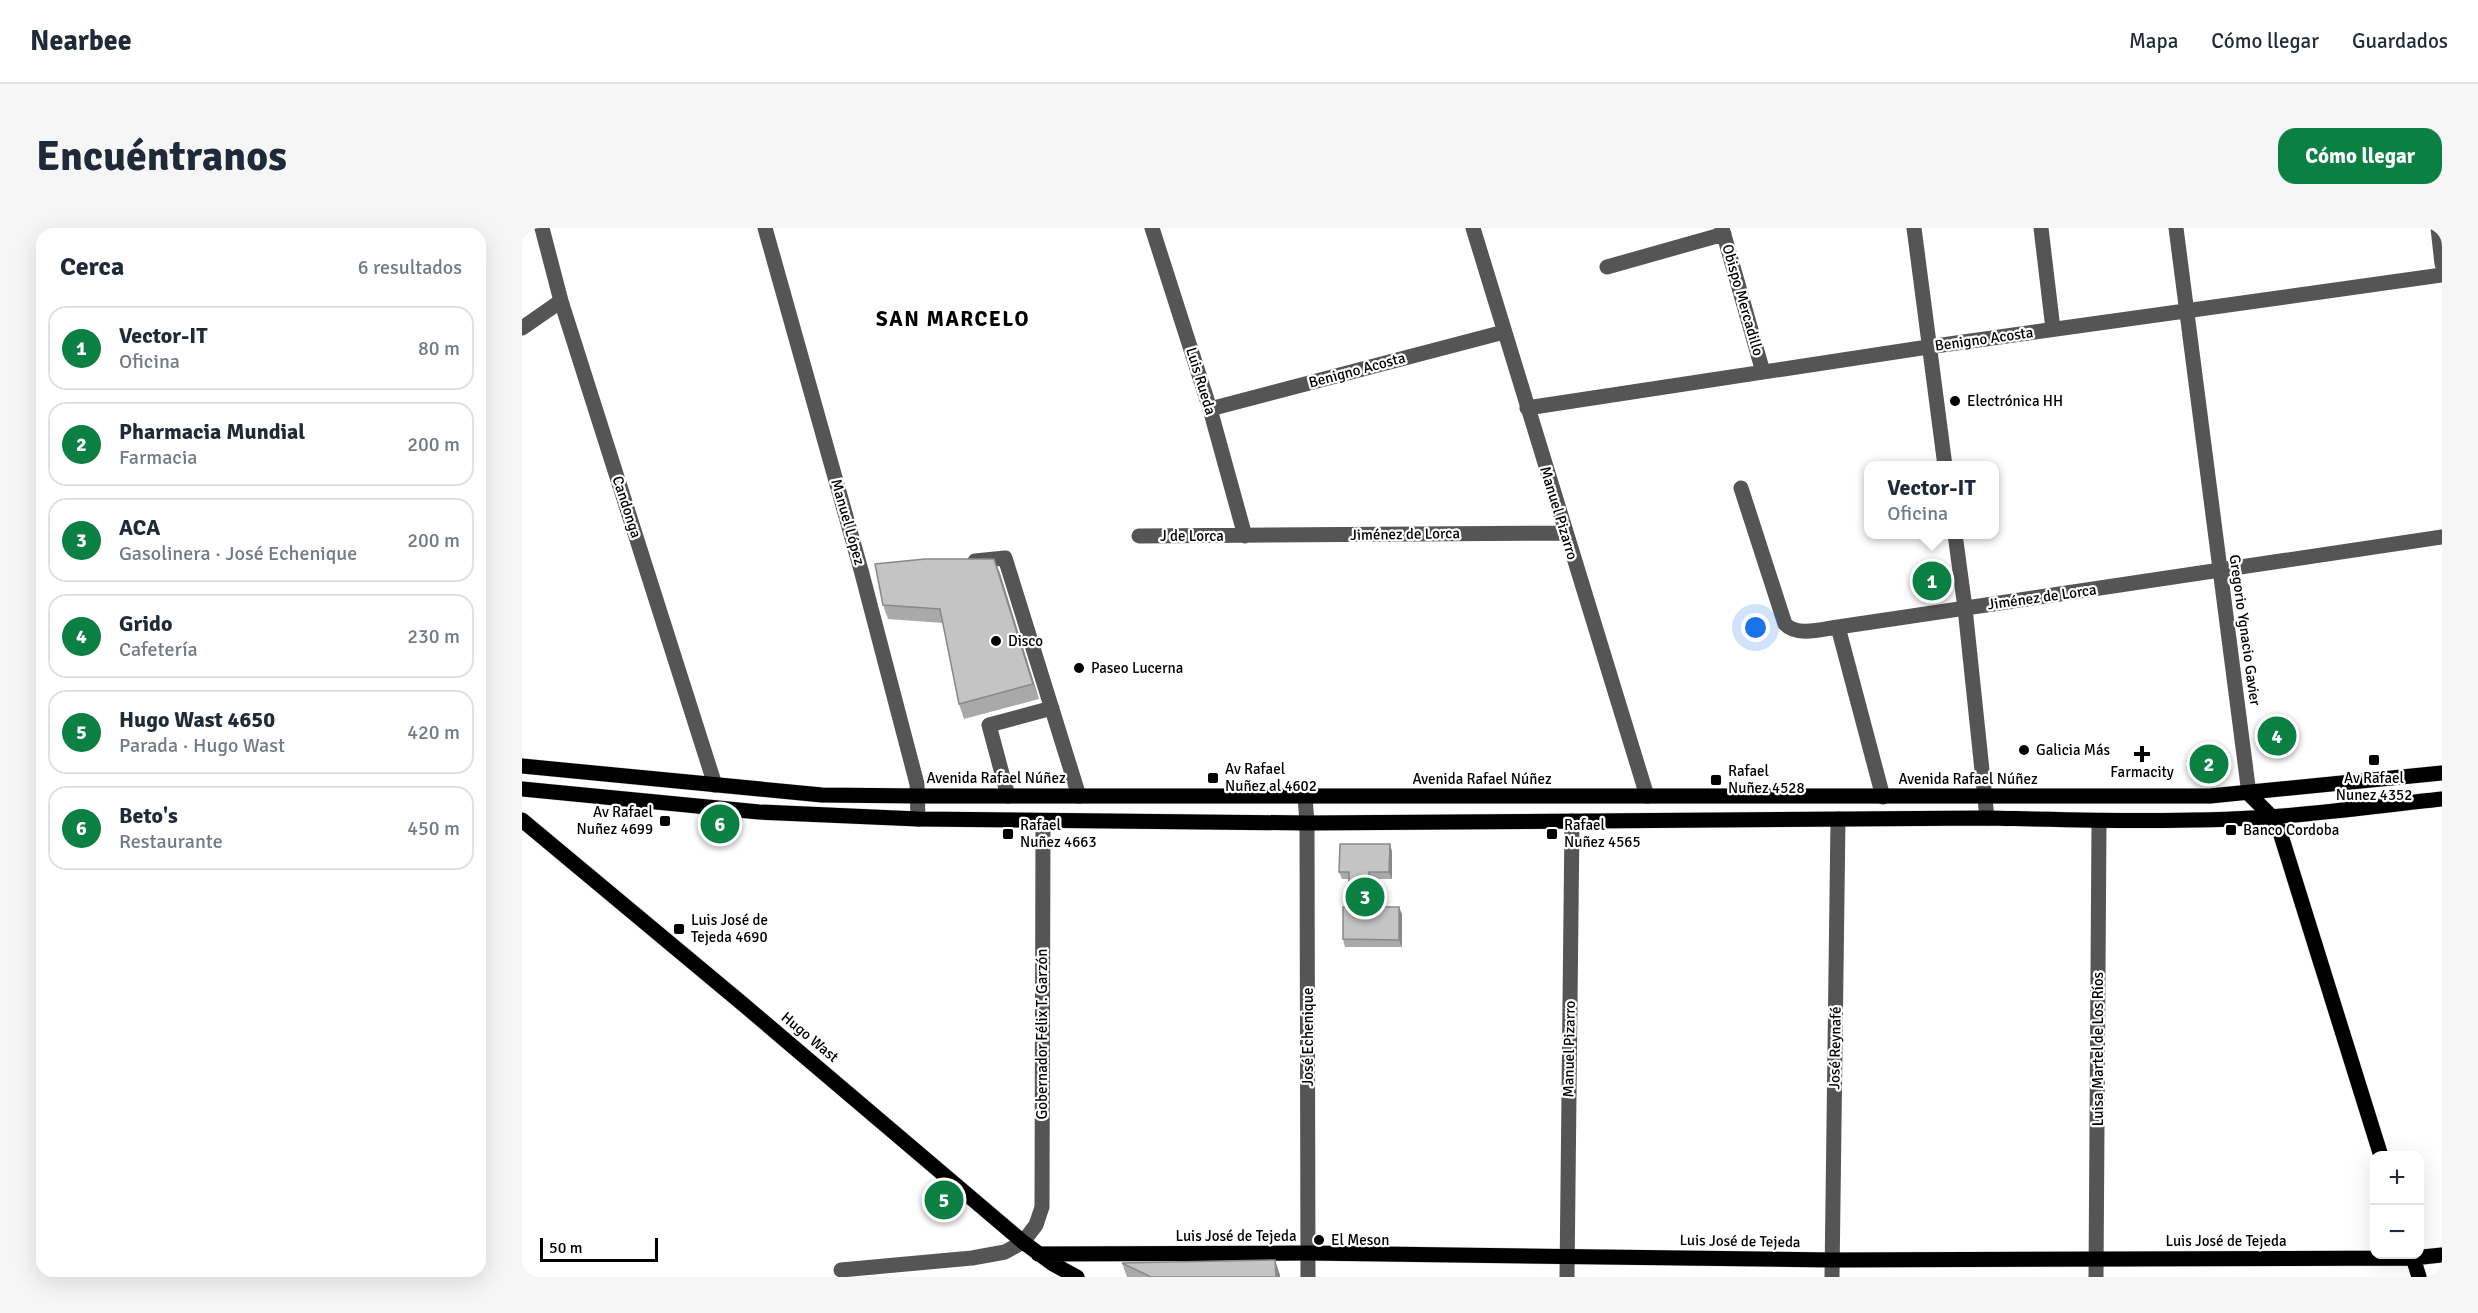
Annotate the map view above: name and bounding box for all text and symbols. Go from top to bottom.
text: Nearbee [30,24,132,58]
text: Mapa [2129,28,2178,54]
text: Cómo llegar [2211,28,2319,54]
text: Guardados [2352,28,2448,54]
button: Cómo llegar [2278,128,2442,184]
text: Encuéntranos [36,131,287,182]
street label: Obispo Mercadillo [1718,242,1768,358]
text: Cerca [60,251,124,283]
text: 6 resultados [358,255,462,280]
district label: SAN MARCELO [876,306,1030,332]
text: Vector-IT [119,322,207,349]
street label: Benigno Acosta [1934,323,2034,355]
text: 1 [76,336,87,361]
text: 80 m [418,336,460,361]
street label: Luis Rueda [1182,345,1220,417]
street label: Benigno Acosta [1307,348,1407,392]
text: Oficina [119,349,180,374]
place label: Electrónica HH [1967,392,2063,410]
marker: Electrónica HH [1948,394,1962,408]
text: Pharmacia Mundial [119,418,305,445]
text: 2 [76,432,87,457]
text: 200 m [407,432,460,457]
text: Farmacia [119,445,197,470]
popup [1864,461,1999,539]
street label: Manuel Pizarro [1536,464,1582,562]
street label: Candonga [609,474,645,540]
text: Vector-IT [1887,474,1976,501]
street label: Manuel López [827,477,869,567]
text: Oficina [1887,501,1948,526]
text: ACA [119,514,160,541]
street label: Jiménez de Lorca [1350,524,1460,544]
street label: J de Lorca [1160,527,1224,545]
text: 3 [76,528,87,553]
text: 200 m [407,528,460,553]
text: Gasolinera · José Echenique [119,541,357,566]
street label: Gregorio Ygnacio Gavier [2225,553,2265,707]
pin: 1 [1912,558,1952,604]
street label: Jiménez de Lorca [1986,580,2098,614]
text: Grido [119,610,172,637]
your location [1741,613,1770,642]
text: 4 [76,624,87,649]
text: 230 m [407,624,460,649]
place label: Disco [1008,632,1043,650]
marker: Disco [989,634,1003,648]
text: Cafetería [119,637,198,662]
place label: Paseo Lucerna [1091,659,1183,677]
marker: Paseo Lucerna [1072,661,1086,675]
text: Hugo Wast 4650 [119,706,275,733]
pin: 4 [2258,714,2296,758]
text: 5 [76,720,87,745]
text: 420 m [407,720,460,745]
text: Parada · Hugo Wast [119,733,285,758]
place label: Galicia Más [2036,741,2111,759]
pin: 2 [2190,742,2228,786]
marker: Galicia Más [2017,743,2031,757]
marker: Farmacity [2135,747,2149,761]
marker: Av Rafael Nunez 4352 [2367,753,2381,767]
place label: Av Rafael Nuñez al 4602 [1225,760,1317,795]
place label: Rafael Nuñez 4528 [1728,762,1804,797]
place label: Farmacity [2110,763,2174,781]
street label: Avenida Rafael Núñez [926,769,1066,787]
place label: Av Rafael Nunez 4352 [2336,769,2412,804]
street label: Avenida Rafael Núñez [1412,770,1552,788]
street label: Avenida Rafael Núñez [1898,770,2038,788]
marker: Av Rafael Nuñez al 4602 [1206,771,1220,785]
marker: Rafael Nuñez 4528 [1709,773,1723,787]
text: Beto's [119,802,178,829]
pin: 6 [700,802,740,846]
place label: Av Rafael Nuñez 4699 [577,803,653,838]
marker: Av Rafael Nuñez 4699 [658,814,672,828]
text: 6 [76,816,87,841]
text: 450 m [407,816,460,841]
place label: Rafael Nuñez 4663 [1020,816,1096,851]
place label: Rafael Nuñez 4565 [1564,816,1640,851]
place label: Banco Cordoba [2243,821,2339,839]
marker: Banco Cordoba [2224,823,2238,837]
marker: Rafael Nuñez 4663 [1001,827,1015,841]
marker: Rafael Nuñez 4565 [1545,827,1559,841]
text: Restaurante [119,829,223,854]
pin: 3 [1346,874,1384,920]
place label: Luis José de Tejeda 4690 [691,911,768,946]
marker: Luis José de Tejeda 4690 [672,922,686,936]
street label: Gobernador Félix T. Garzón [1033,949,1051,1119]
street label: Luisa Martel de Los Ríos [2089,971,2107,1126]
street label: José Echenique [1299,988,1317,1086]
street label: Manuel Pizarro [1559,1000,1579,1098]
street label: José Reynafé [1825,1006,1845,1090]
street label: Hugo Wast [778,1008,842,1066]
map controls [2370,1151,2424,1259]
button: + [2370,1151,2424,1205]
pin: 5 [924,1178,964,1222]
button: − [2370,1205,2424,1259]
street label: Luis José de Tejeda [1175,1227,1297,1245]
place label: El Meson [1331,1231,1389,1249]
street label: Luis José de Tejeda [1679,1231,1801,1251]
street label: Luis José de Tejeda [2165,1232,2287,1250]
marker: El Meson [1312,1233,1326,1247]
scale bar [540,1235,658,1262]
text: 50 m [549,1238,583,1258]

